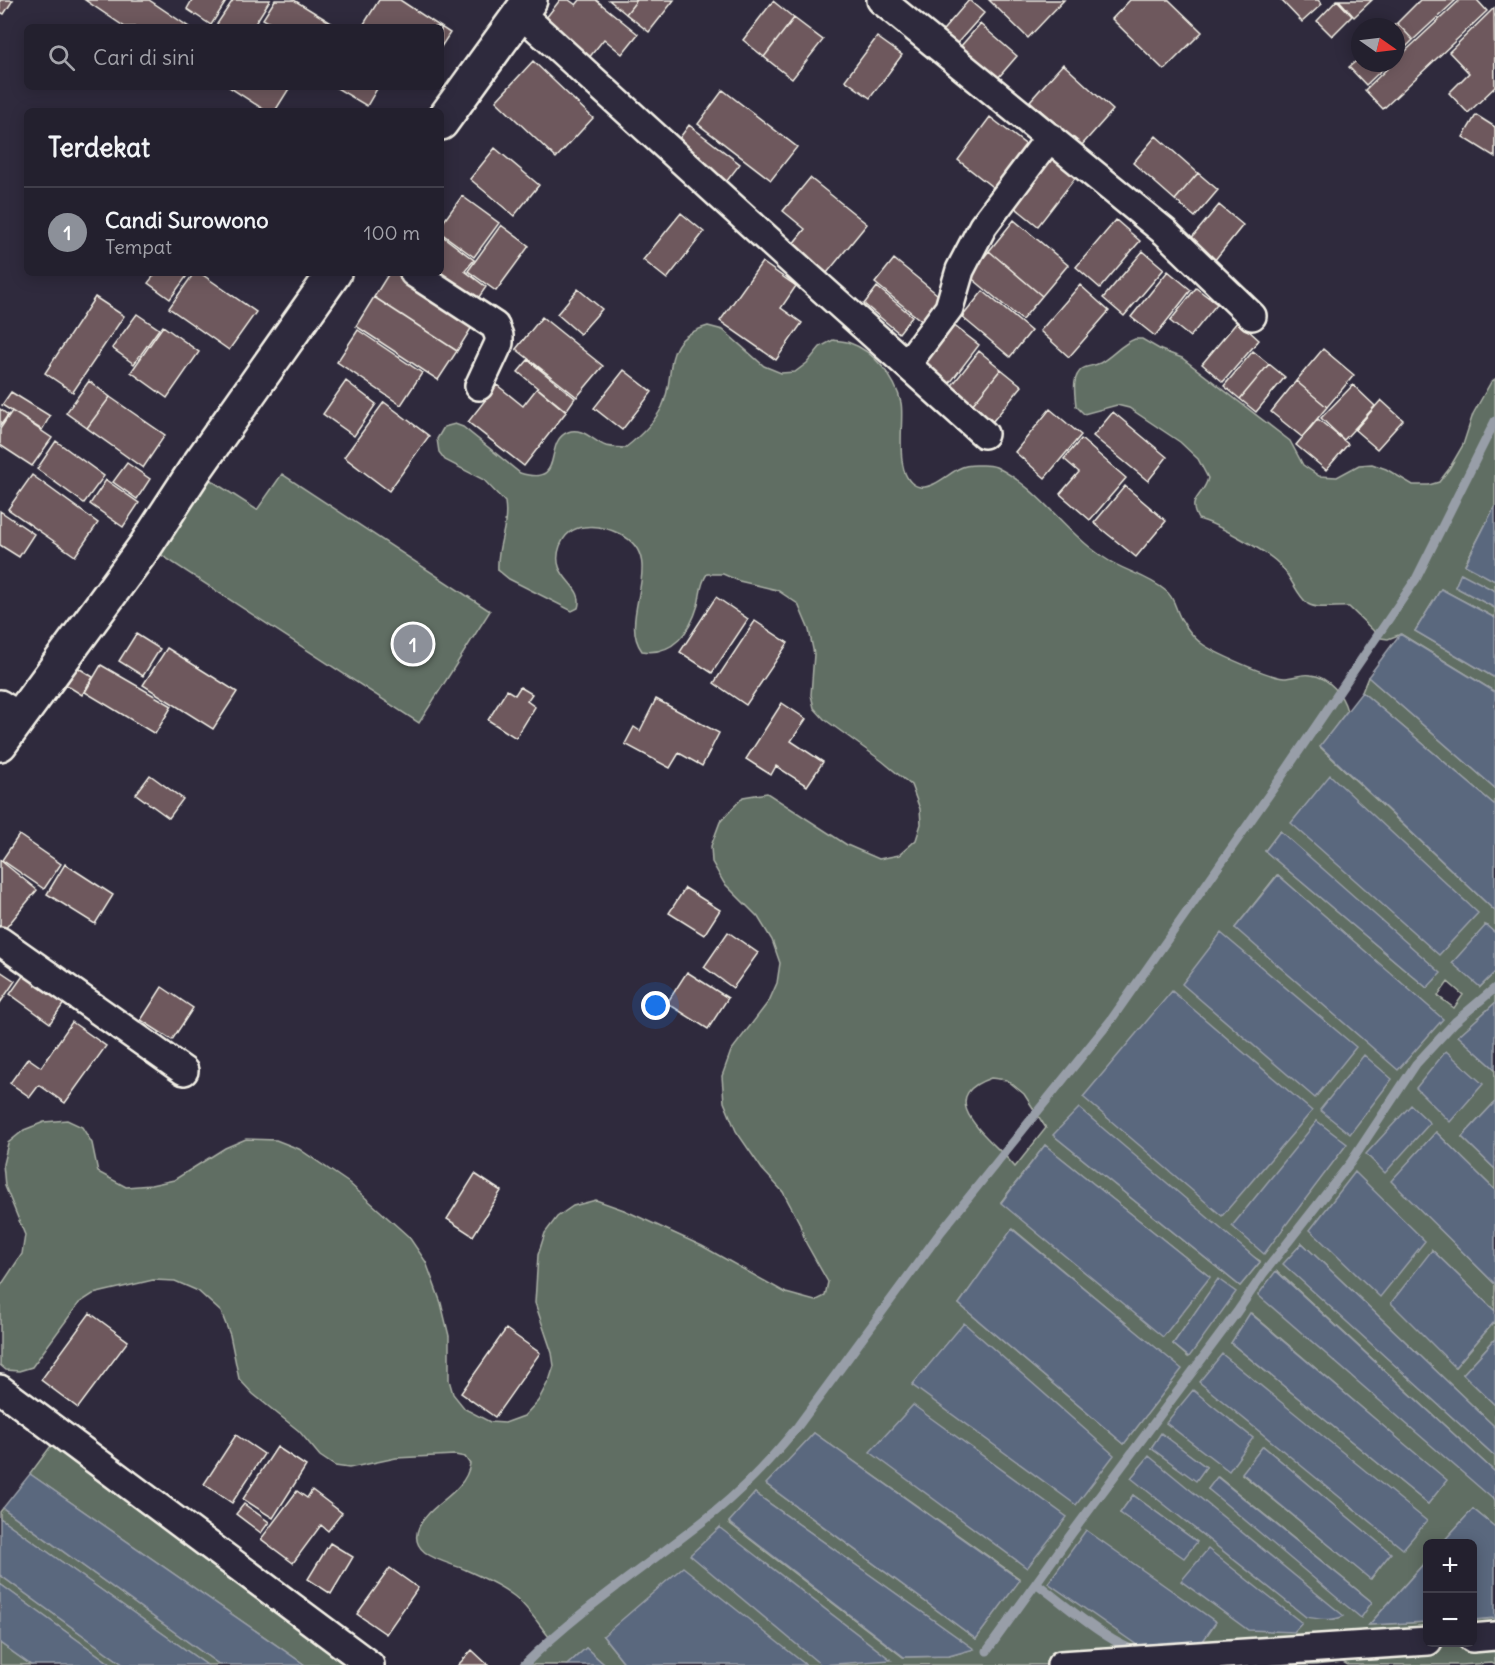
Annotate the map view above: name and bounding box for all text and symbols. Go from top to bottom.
north arrow [1351,18,1405,72]
search box [24,24,444,90]
icon: search [45,41,78,74]
text: Cari di sini [93,43,195,71]
text: Terdekat [48,131,150,164]
text: Candi Surowono [105,206,269,234]
text: 1 [64,220,71,245]
text: 100 m [363,220,420,245]
text: Tempat [105,234,172,259]
pin: 1 [394,622,432,666]
your location [641,991,670,1020]
map controls [1423,1539,1477,1647]
button: + [1423,1539,1477,1593]
button: − [1423,1593,1477,1647]

